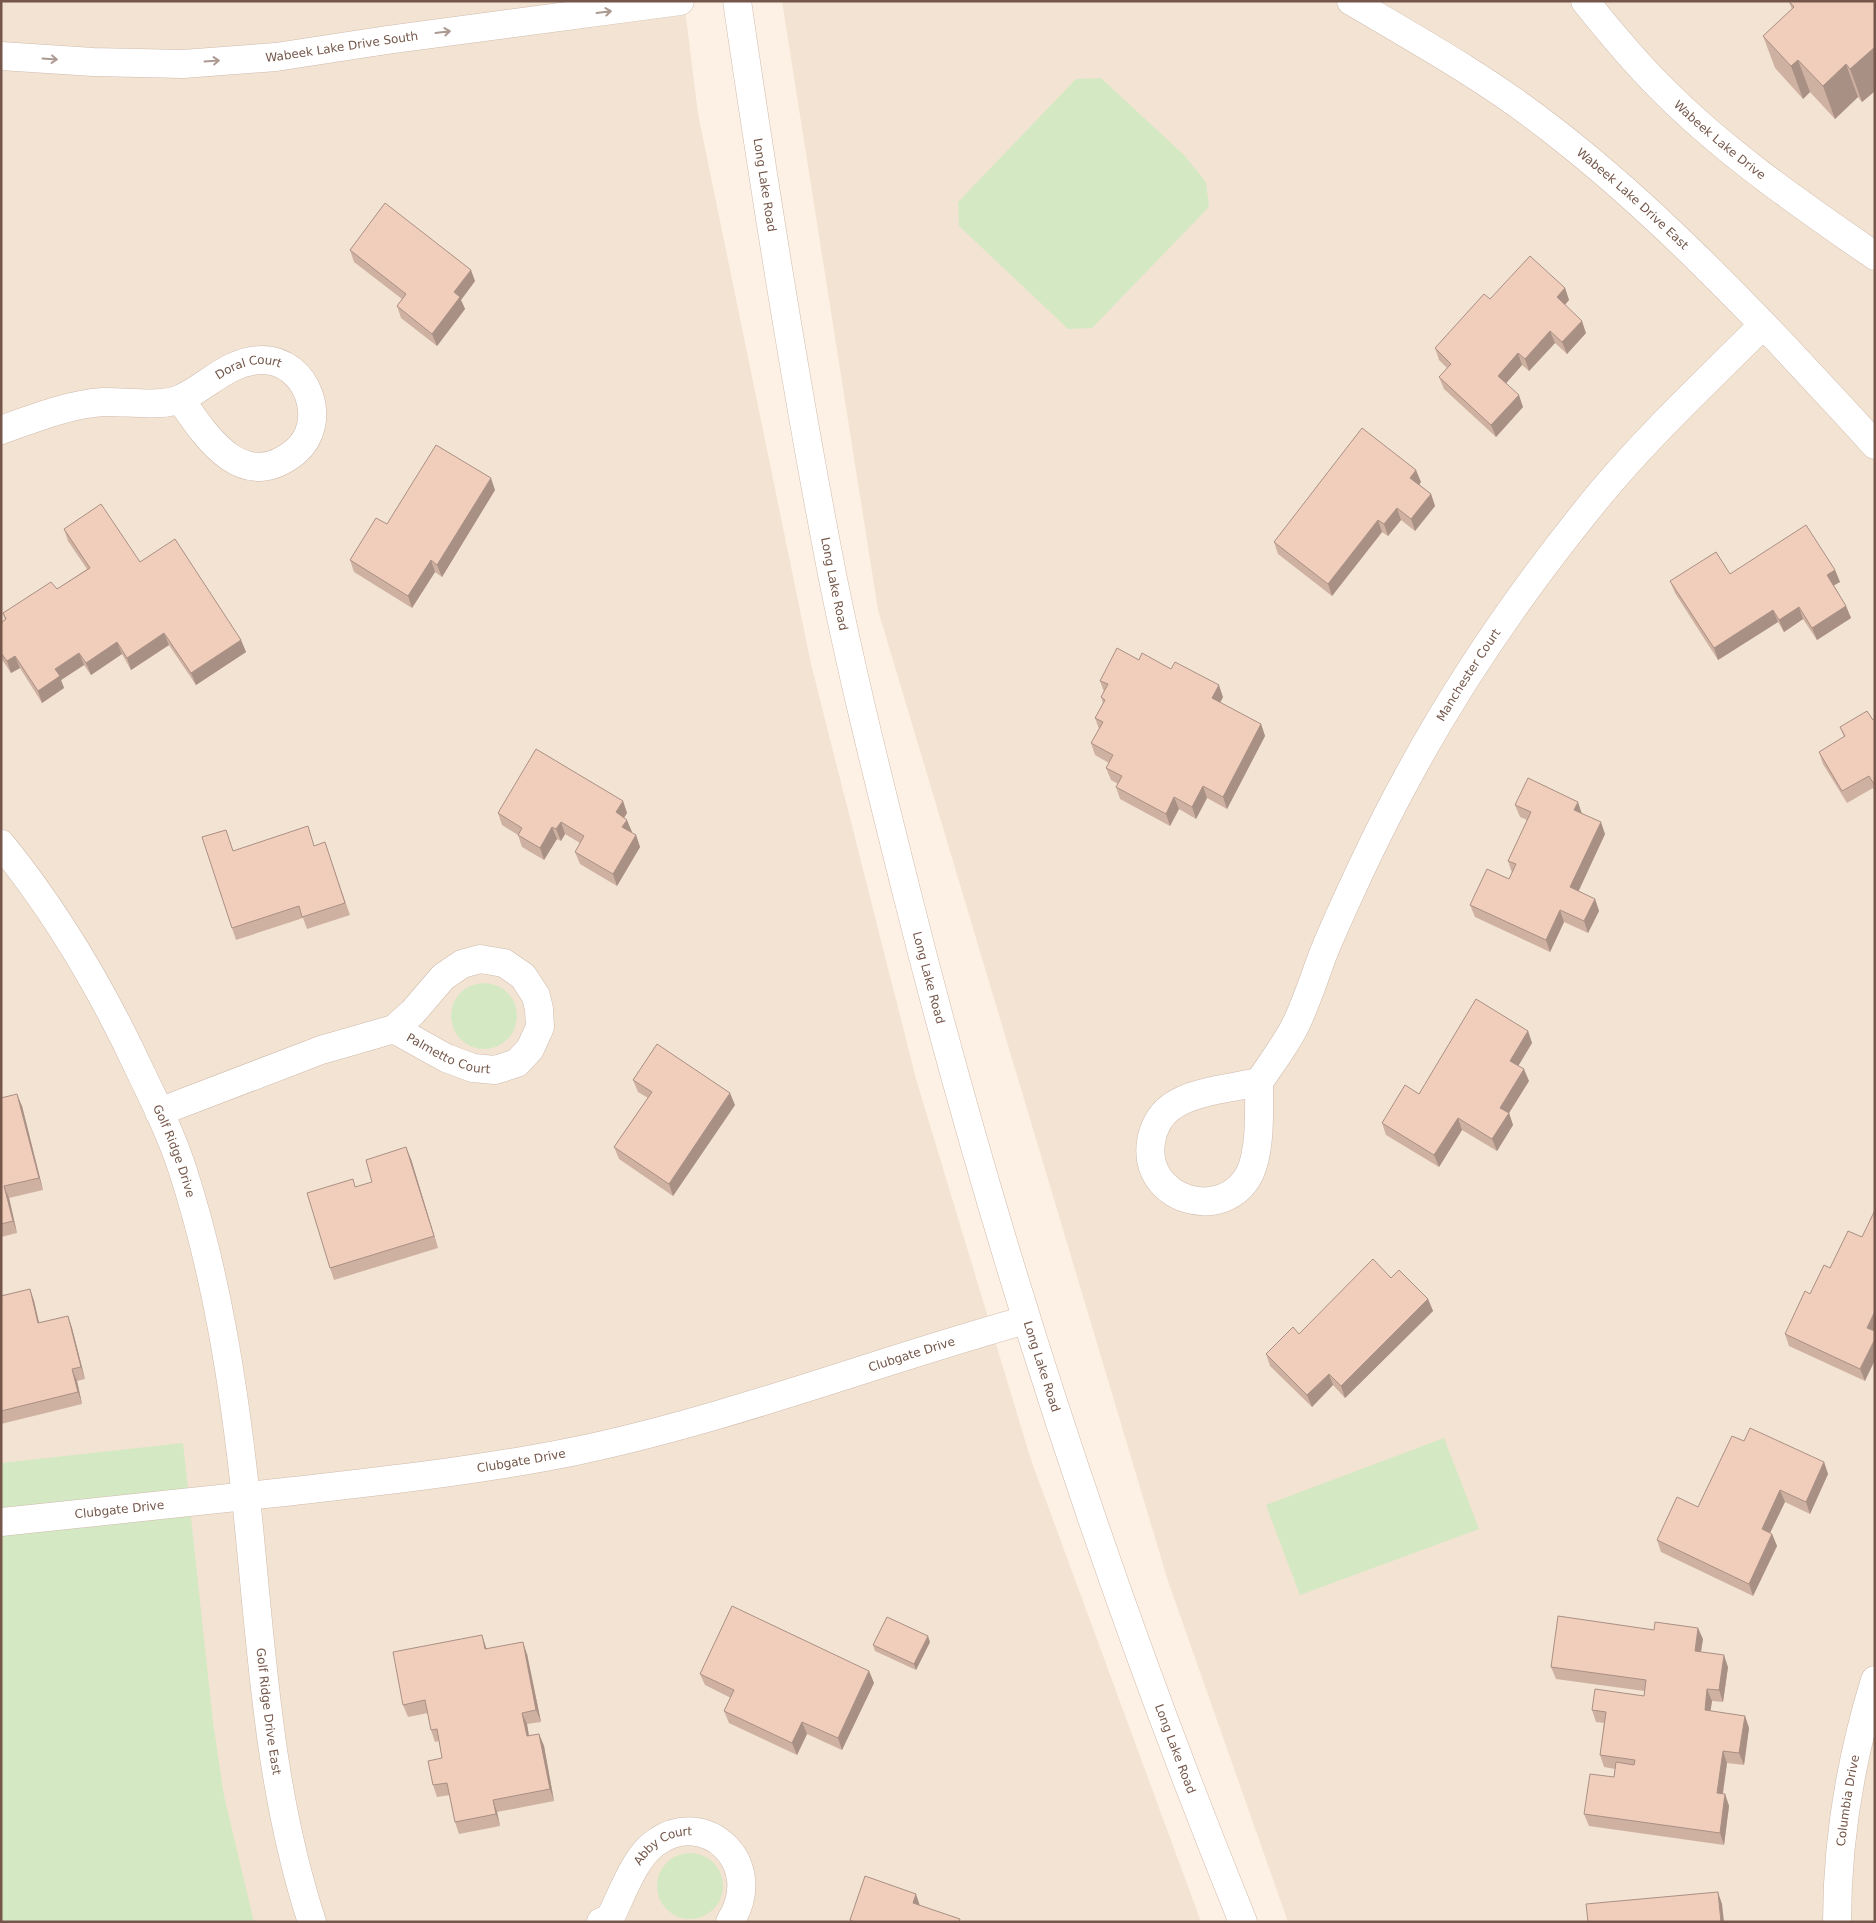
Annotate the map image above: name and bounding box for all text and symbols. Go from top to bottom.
one-way arrow [596,6,612,16]
one-way arrow [434,27,450,37]
street label: Wabeek Lake Drive South [265,29,419,65]
one-way arrow [42,54,58,64]
one-way arrow [204,57,220,66]
street label: Wabeek Lake Drive [1671,97,1768,182]
street label: Long Lake Road [751,137,779,233]
street label: Wabeek Lake Drive East [1574,145,1691,253]
street label: Doral Court [213,353,284,382]
street label: Long Lake Road [818,536,851,632]
street label: Manchester Court [1434,626,1503,724]
street label: Long Lake Road [910,930,947,1025]
street label: Palmetto Court [404,1030,491,1077]
street label: Golf Ridge Drive [150,1102,198,1199]
street label: Long Lake Road [1021,1319,1063,1414]
street label: Clubgate Drive [867,1334,957,1375]
street label: Clubgate Drive [476,1446,567,1475]
street label: Clubgate Drive [74,1498,165,1521]
street label: Golf Ridge Drive East [254,1647,284,1776]
street label: Long Lake Road [1152,1702,1199,1796]
street label: Columbia Drive [1834,1754,1862,1847]
street label: Abby Court [631,1824,693,1868]

